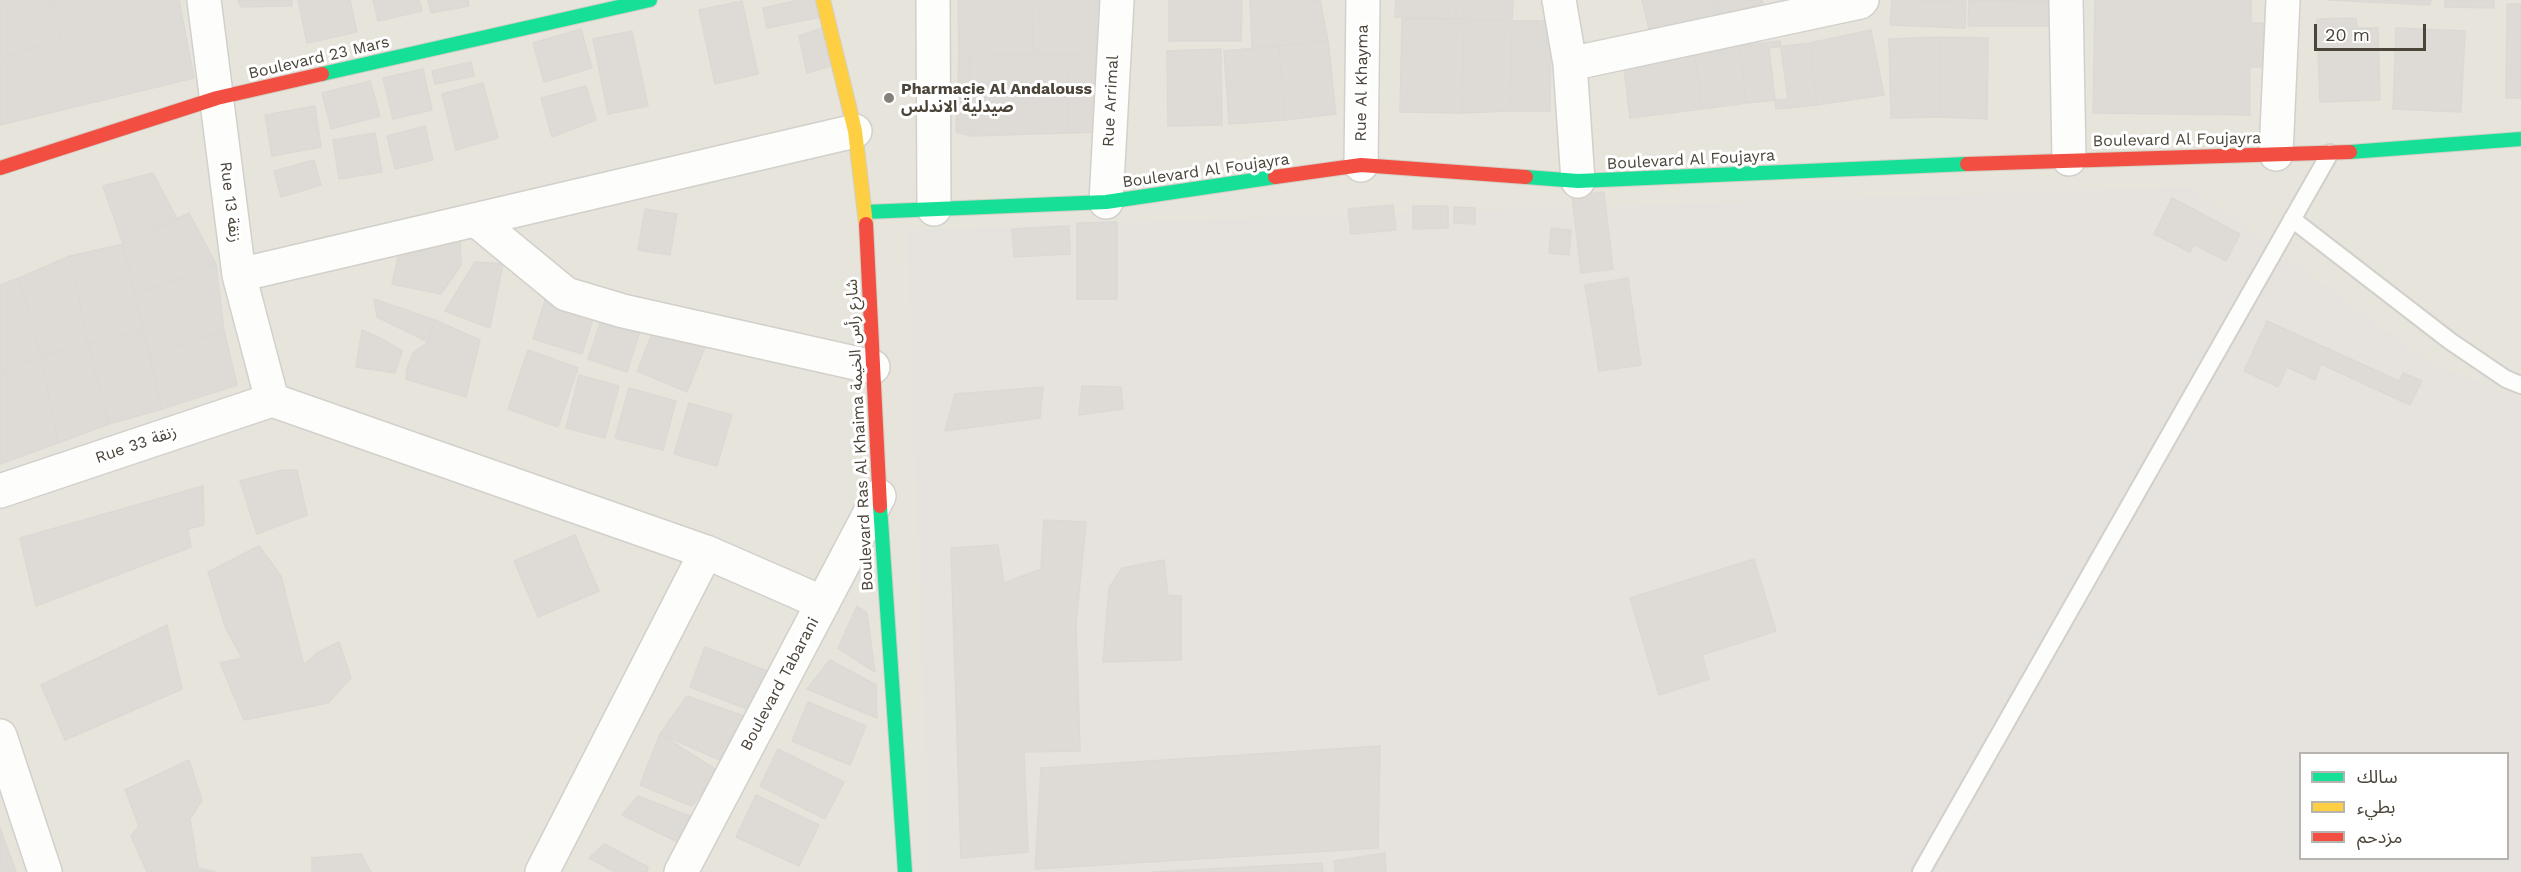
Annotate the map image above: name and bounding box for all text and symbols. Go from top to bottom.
scale bar [2317,12,2430,50]
street label: Rue Al Khayma [1351,24,1373,142]
text: 20 m [2325,24,2370,45]
street label: Boulevard 23 Mars [247,32,391,84]
street label: Rue Arrimal [1099,55,1123,147]
place label: Pharmacie Al Andalouss صيدلية الاندلس [901,79,1092,117]
marker: Pharmacie Al Andalouss صيدلية الاندلس [882,91,896,105]
street label: Boulevard Al Foujayra [2093,129,2261,151]
street label: Boulevard Al Foujayra [1606,146,1776,174]
street label: Boulevard Al Foujayra [1121,150,1291,192]
street label: Rue 13 زنقة [216,160,244,244]
street label: Boulevard Ras Al Khaima شارع رأس الخيمة [842,278,878,592]
street label: Rue 33 زنقة [93,422,179,468]
street label: Boulevard Tabarani [737,614,823,754]
legend [2299,752,2509,860]
text: سالك [2357,766,2398,787]
text: بطيء [2357,796,2395,817]
text: مزدحم [2357,826,2402,847]

